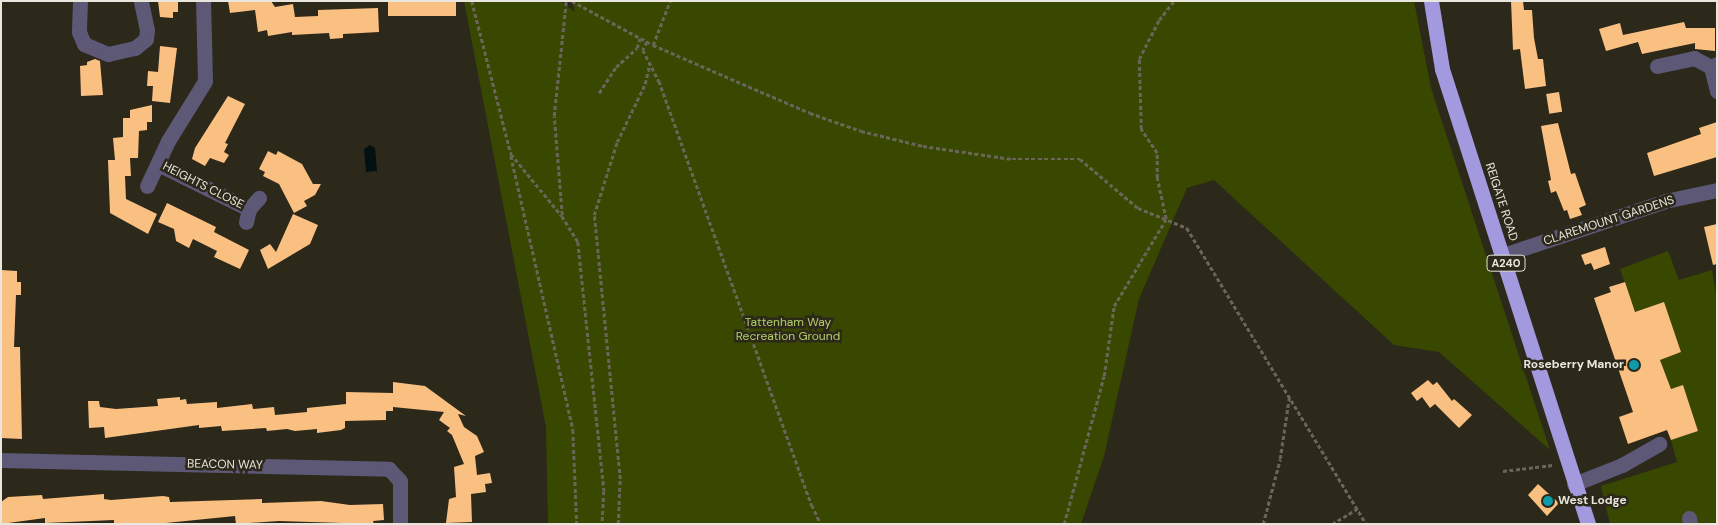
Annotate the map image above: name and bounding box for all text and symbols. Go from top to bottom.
street label: HEIGHTS CLOSE [160,159,246,213]
street label: REIGATE ROAD [1482,161,1520,243]
street label: CLAREMOUNT GARDENS [1542,193,1676,249]
road number: A240 [1486,254,1526,272]
park label: Tattenham Way Recreation Ground [736,316,840,344]
place label: Roseberry Manor [1524,358,1624,372]
marker: Roseberry Manor [1628,359,1640,371]
street label: BEACON WAY [187,457,263,473]
place label: West Lodge [1558,494,1627,508]
marker: West Lodge [1542,495,1554,507]

